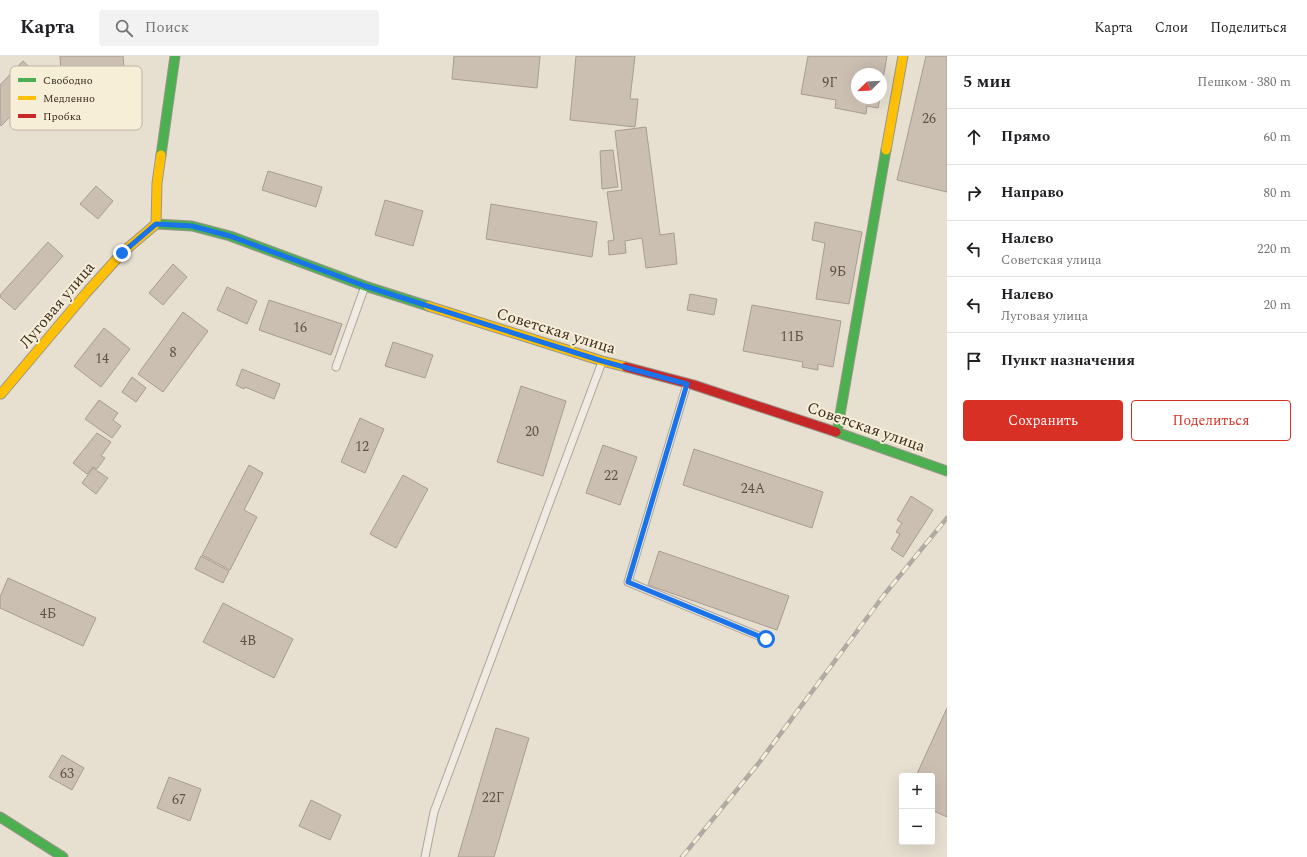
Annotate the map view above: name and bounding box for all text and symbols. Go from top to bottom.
search box [99,10,379,46]
text: Карта [20,13,75,42]
text: Поиск [145,16,189,39]
icon: search [113,17,135,39]
text: Карта [1094,17,1133,38]
text: Слои [1155,17,1188,38]
text: Поделиться [1210,17,1287,38]
legend [10,66,142,130]
north arrow [851,68,887,104]
text: 5 мин [963,69,1011,95]
text: Свободно [43,72,93,89]
house number: 9Г [822,72,838,93]
text: Пешком · 380 m [1197,72,1291,92]
text: Медленно [43,90,95,107]
text: Пробка [43,108,82,125]
house number: 26 [922,108,936,129]
text: Прямо [1001,125,1050,148]
icon: ahead [963,126,985,148]
text: 60 m [1264,127,1291,147]
text: Направо [1001,181,1064,204]
icon: right [963,182,985,204]
text: 80 m [1264,183,1291,203]
text: Налево [1001,227,1054,250]
icon: left [963,238,985,260]
text: 220 m [1257,239,1291,259]
route end [113,244,131,262]
text: Советская улица [1001,250,1102,270]
street label: Луговая улица [13,256,101,354]
house number: 9Б [830,261,846,282]
text: Налево [1001,283,1054,306]
icon: left [963,294,985,316]
text: 20 m [1264,295,1291,315]
street label: Советская улица [493,301,619,361]
text: Луговая улица [1001,306,1088,326]
house number: 16 [293,317,307,338]
house number: 11Б [780,326,804,347]
house number: 8 [170,342,177,363]
house number: 14 [95,348,109,369]
text: Пункт назначения [1001,349,1135,372]
icon: arrive [963,350,985,372]
street label: Советская улица [804,396,929,459]
button: Сохранить [963,400,1123,441]
button: Поделиться [1131,400,1291,441]
house number: 20 [525,421,539,442]
house number: 12 [355,436,369,457]
house number: 22 [604,465,618,486]
house number: 24А [741,478,766,499]
house number: 4Б [40,603,56,624]
house number: 4В [240,630,256,651]
route start [757,630,775,648]
house number: 63 [60,763,74,784]
map controls [899,773,935,845]
button: + [899,773,935,809]
house number: 22Г [482,787,504,808]
house number: 67 [172,789,186,810]
button: − [899,809,935,845]

